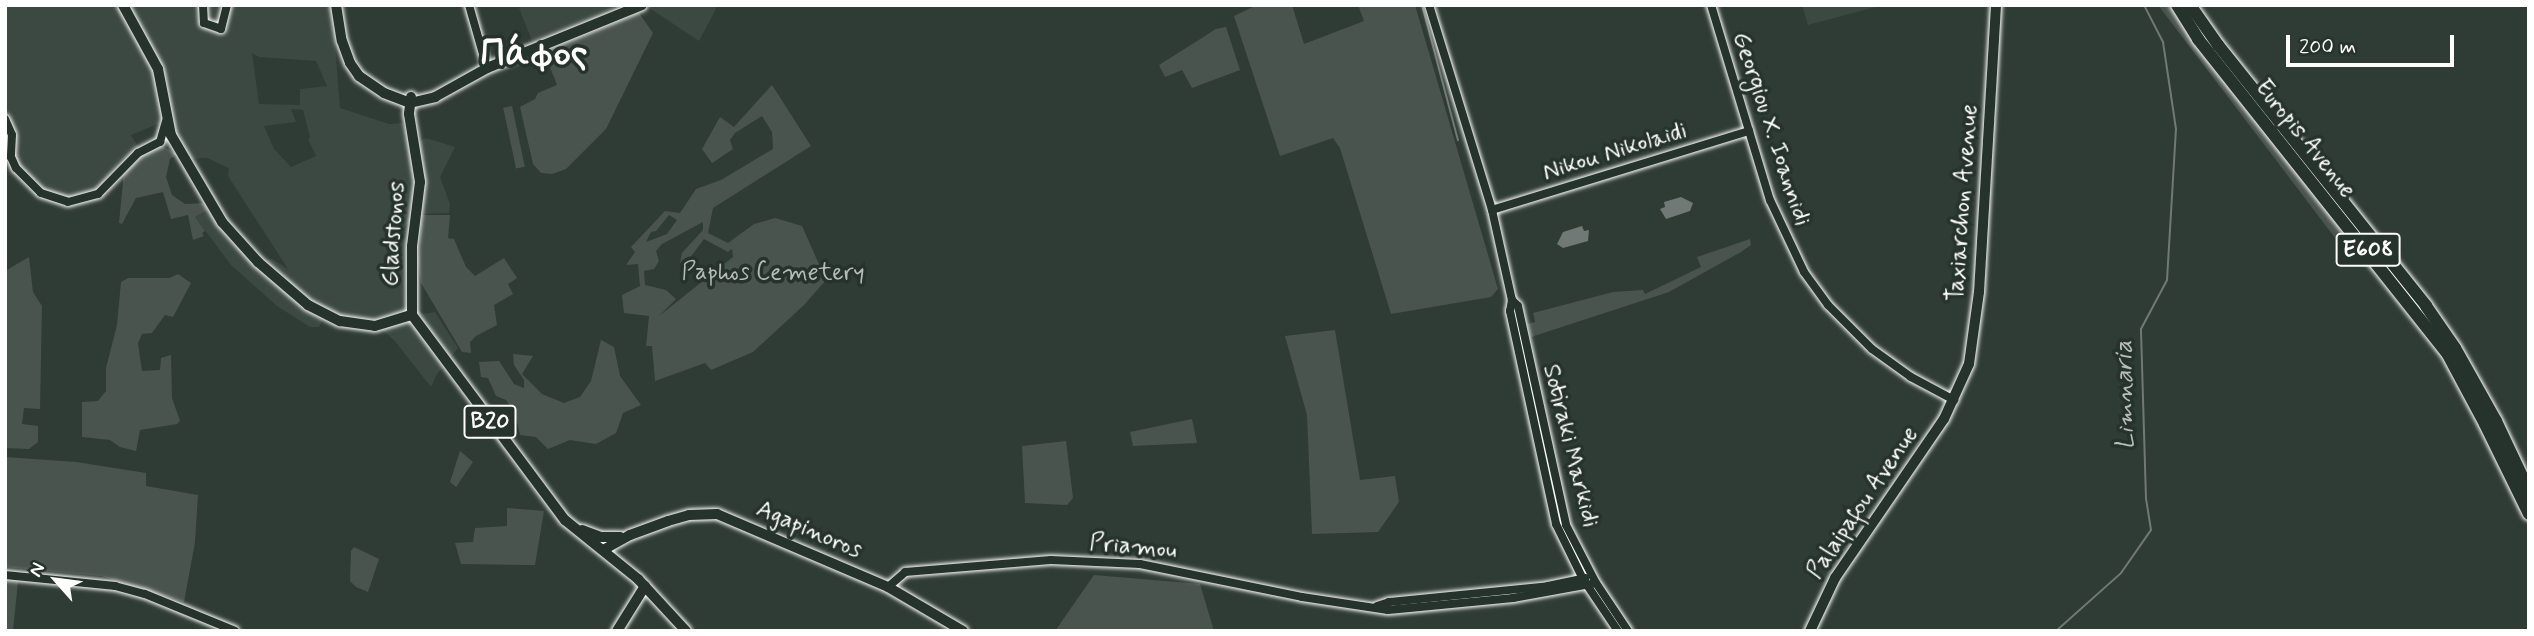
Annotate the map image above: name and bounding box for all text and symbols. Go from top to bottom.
scale bar [2289,21,2457,65]
street label: Georgiou X. Ioannidi [1726,28,1816,230]
district label: Πάφος [481,32,587,78]
text: 200 m [2299,33,2356,61]
street label: Europis Avenue [2247,72,2363,206]
street label: Taxiarchon Avenue [1942,105,1984,301]
street label: Nikou Nikolaidi [1539,116,1691,188]
street label: Gladstonos [376,181,412,287]
road number: E608 [2335,230,2401,270]
park label: Paphos Cemetery [682,259,864,287]
water label: Limnaria [2109,340,2143,450]
street label: Sotiraki Markidi [1536,363,1604,529]
road number: B20 [462,402,518,442]
street label: Palaipafou Avenue [1800,420,1926,586]
street label: Agapinoros [752,495,866,565]
street label: Priamou [1088,529,1178,565]
north arrow [21,545,91,615]
text: N [23,558,51,581]

